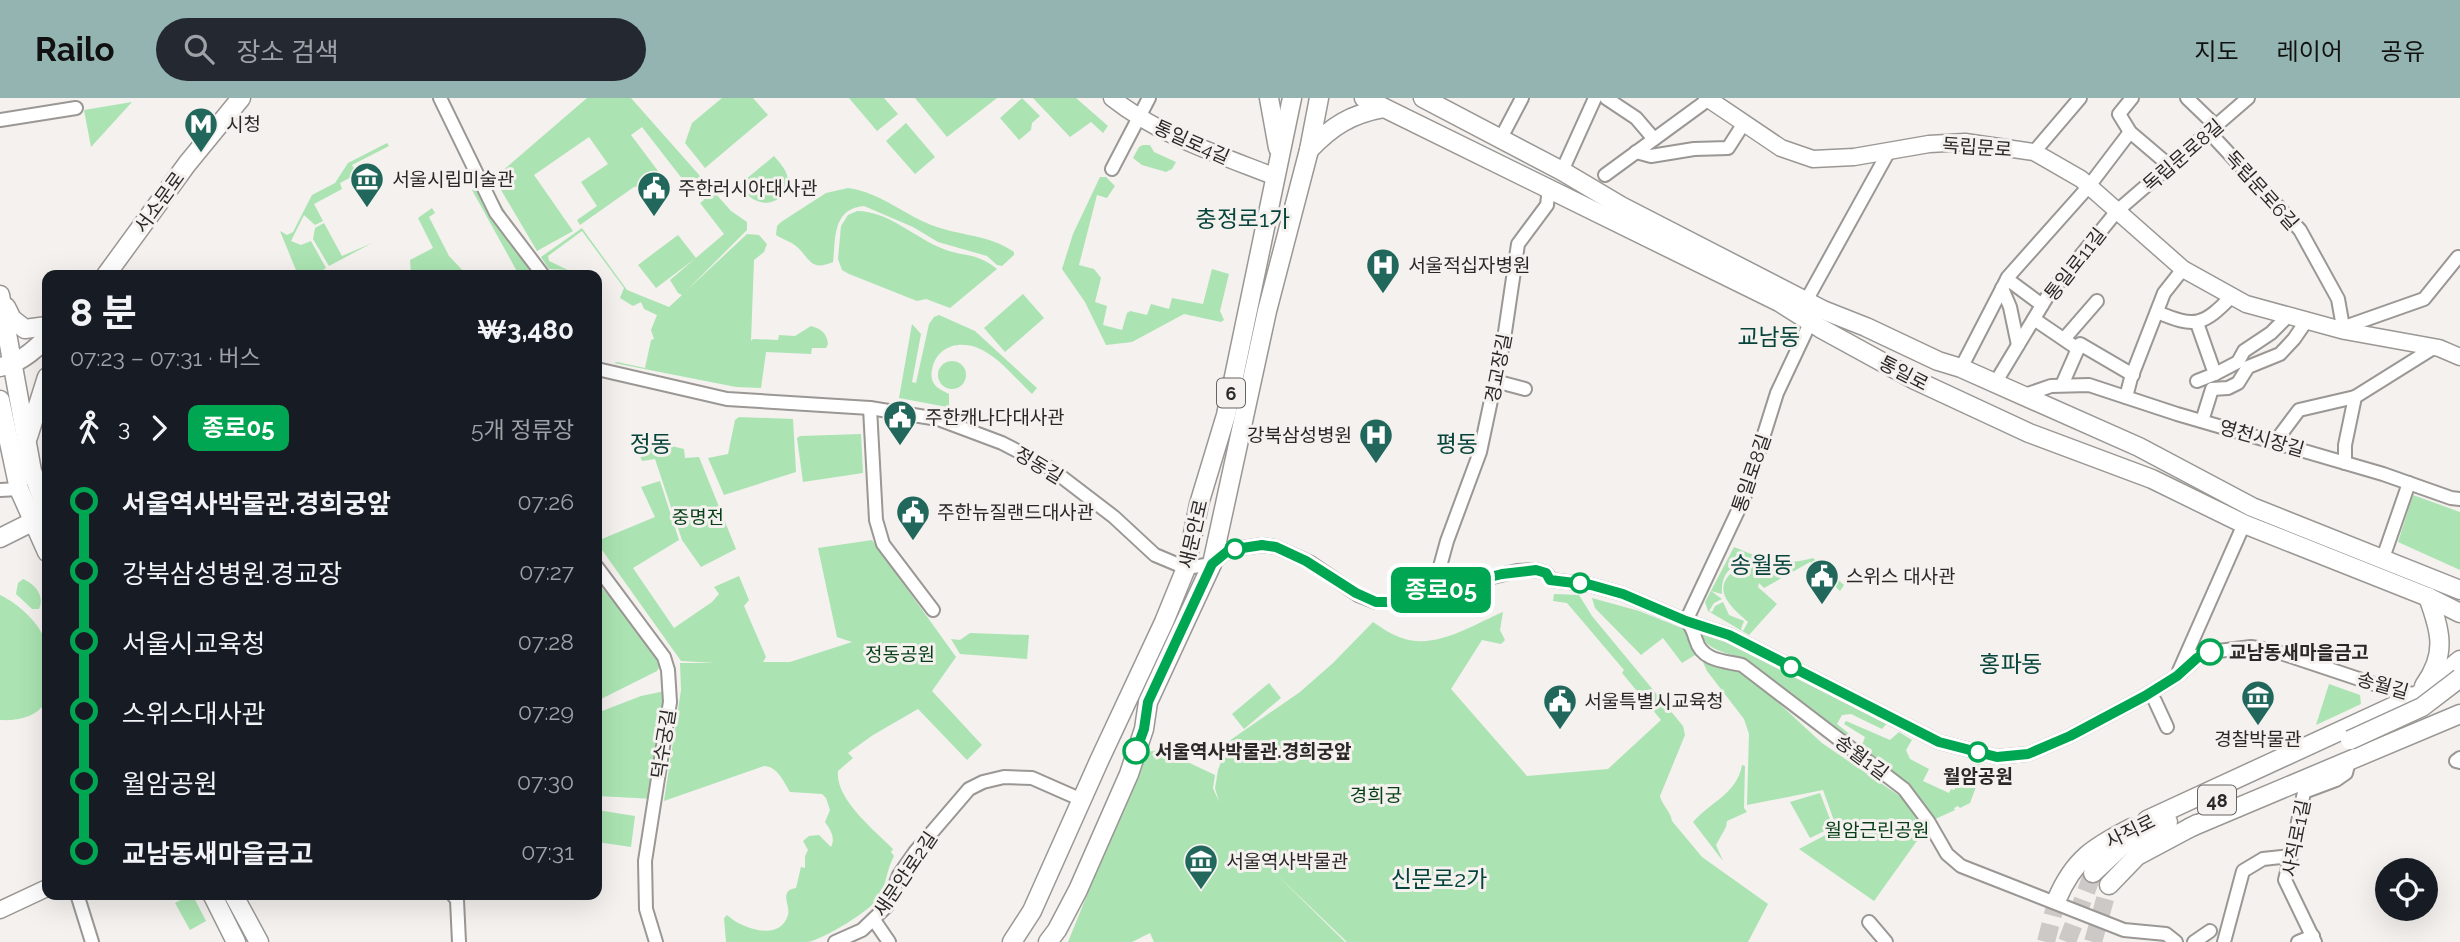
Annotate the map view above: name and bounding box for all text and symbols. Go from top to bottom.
search box [156,18,646,81]
text: Railo [35,30,114,69]
icon: search [180,30,218,68]
text: 장소 검색 [236,37,339,67]
text: 지도 [2194,37,2239,66]
text: 레이어 [2277,37,2343,66]
text: 공유 [2381,37,2425,66]
metro station icon: 시청 [182,105,220,154]
place label: 시청 [226,113,261,135]
street label: 독립문로8길 [2139,114,2227,196]
street label: 통일로4길 [1151,116,1233,168]
street label: 독립문로 [1941,134,2013,160]
street label: 독립문로6길 [2221,146,2303,234]
museum icon: 서울시립미술관 [348,160,386,209]
street label: 서소문로 [130,167,188,237]
place label: 서울시립미술관 [392,168,514,190]
public building icon: 주한러시아대사관 [635,169,673,218]
place label: 주한러시아대사관 [678,177,818,199]
district label: 충정로1가 [1196,205,1290,232]
street label: 통일로11길 [2040,223,2110,305]
hospital icon: 서울적십자병원 [1364,246,1402,295]
place label: 서울적십자병원 [1408,254,1530,276]
text: 8 분 [70,290,137,335]
text: ₩3,480 [477,315,574,345]
district label: 교남동 [1737,323,1801,350]
street label: 경교장길 [1481,332,1515,404]
text: 07:23 – 07:31 · 버스 [70,344,261,371]
street label: 통일로 [1876,351,1932,395]
road number: 6 [1217,379,1245,408]
public building icon: 주한캐나다대사관 [881,398,919,447]
place label: 주한캐나다대사관 [925,406,1065,428]
icon: walk [70,409,108,447]
icon: forward [140,409,178,447]
text: 종로05 [202,413,275,442]
text: 3 [118,414,130,441]
street label: 영천시장길 [2217,415,2307,461]
text: 5개 정류장 [471,416,574,443]
hospital icon: 강북삼성병원 [1357,416,1395,465]
place label: 강북삼성병원 [1247,424,1352,446]
district label: 정동 [630,430,672,457]
district label: 평동 [1436,430,1478,457]
street label: 통일로8길 [1727,431,1775,515]
street label: 정동길 [1011,442,1067,488]
text: 07:26 [518,488,574,515]
text: 서울역사박물관.경희궁앞 [122,489,391,519]
public building icon: 주한뉴질랜드대사관 [894,493,932,542]
street label: 새문안로 [1174,497,1212,571]
place label: 주한뉴질랜드대사관 [937,501,1094,523]
park label: 중명전 [672,506,724,528]
unlabelled marker [1225,539,1245,559]
district label: 송월동 [1730,551,1794,578]
public building icon: 스위스 대사관 [1803,557,1841,606]
text: 07:27 [519,558,574,585]
text: 강북삼성병원.경교장 [122,559,342,589]
place label: 스위스 대사관 [1846,565,1956,587]
line badge: 종로05 [1392,567,1490,613]
unlabelled marker [1570,573,1590,593]
text: 종로05 [1405,575,1477,604]
text: 07:28 [518,628,574,655]
text: 서울시교육청 [122,629,266,659]
marker: 교남동새마을금고 [2197,639,2223,665]
place label: 교남동새마을금고 [2229,641,2369,663]
park label: 정동공원 [865,643,935,665]
district label: 홍파동 [1979,650,2043,677]
unlabelled marker [1781,657,1801,677]
street label: 송월길 [2355,667,2411,703]
museum icon: 경찰박물관 [2239,678,2277,727]
public building icon: 서울특별시교육청 [1541,682,1579,731]
place label: 서울특별시교육청 [1584,690,1724,712]
text: 07:29 [518,698,574,725]
text: 스위스대사관 [122,699,266,729]
street label: 덕수궁길 [647,708,679,780]
place label: 경찰박물관 [2214,728,2302,750]
street label: 송월1길 [1831,730,1893,784]
marker: 서울역사박물관.경희궁앞 [1123,738,1149,764]
place label: 서울역사박물관.경희궁앞 [1155,740,1352,762]
marker: 월암공원 [1968,742,1988,762]
place label: 월암공원 [1943,765,2013,787]
text: 07:30 [517,768,574,795]
text: 월암공원 [122,769,218,799]
park label: 경희궁 [1350,784,1402,806]
road number: 48 [2198,786,2236,814]
street label: 사직로1길 [2278,798,2314,878]
street label: 사직로 [2102,810,2158,852]
park label: 월암근린공원 [1825,819,1929,841]
street label: 새문안로2길 [869,828,941,920]
text: 07:31 [521,838,574,865]
text: 교남동새마을금고 [122,839,313,869]
museum icon: 서울역사박물관 [1182,842,1220,891]
place label: 서울역사박물관 [1226,850,1348,872]
map controls [2375,858,2438,921]
button: locate [2375,858,2438,921]
district label: 신문로2가 [1391,865,1487,892]

